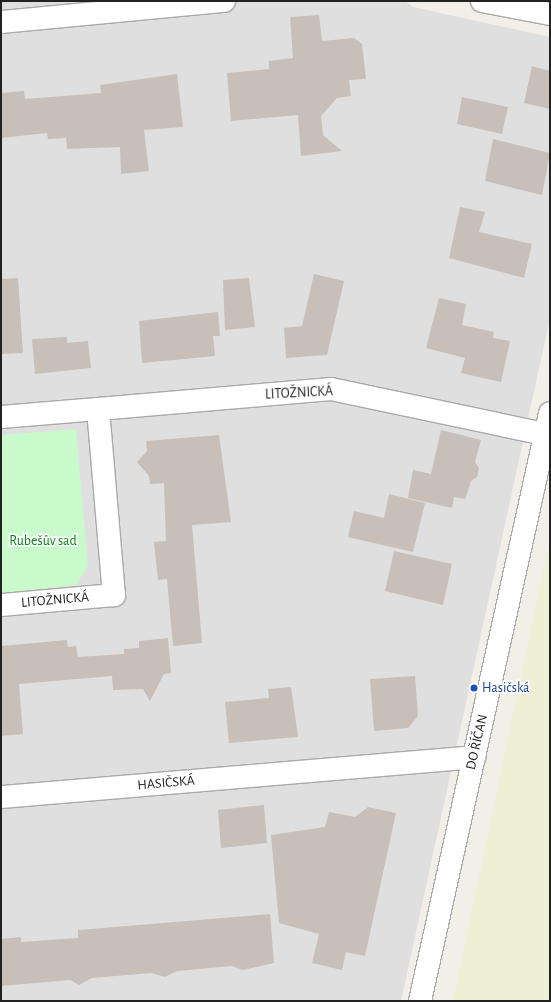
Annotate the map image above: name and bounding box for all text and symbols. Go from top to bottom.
street label: LITOŽNICKÁ [265,383,333,403]
park label: Rubešův sad [9,533,77,549]
street label: LITOŽNICKÁ [20,589,90,611]
place label: Hasičská [482,680,529,696]
marker: Hasičská [469,683,479,693]
street label: DO ŘÍČAN [462,713,492,771]
street label: HASIČSKÁ [137,772,195,794]

